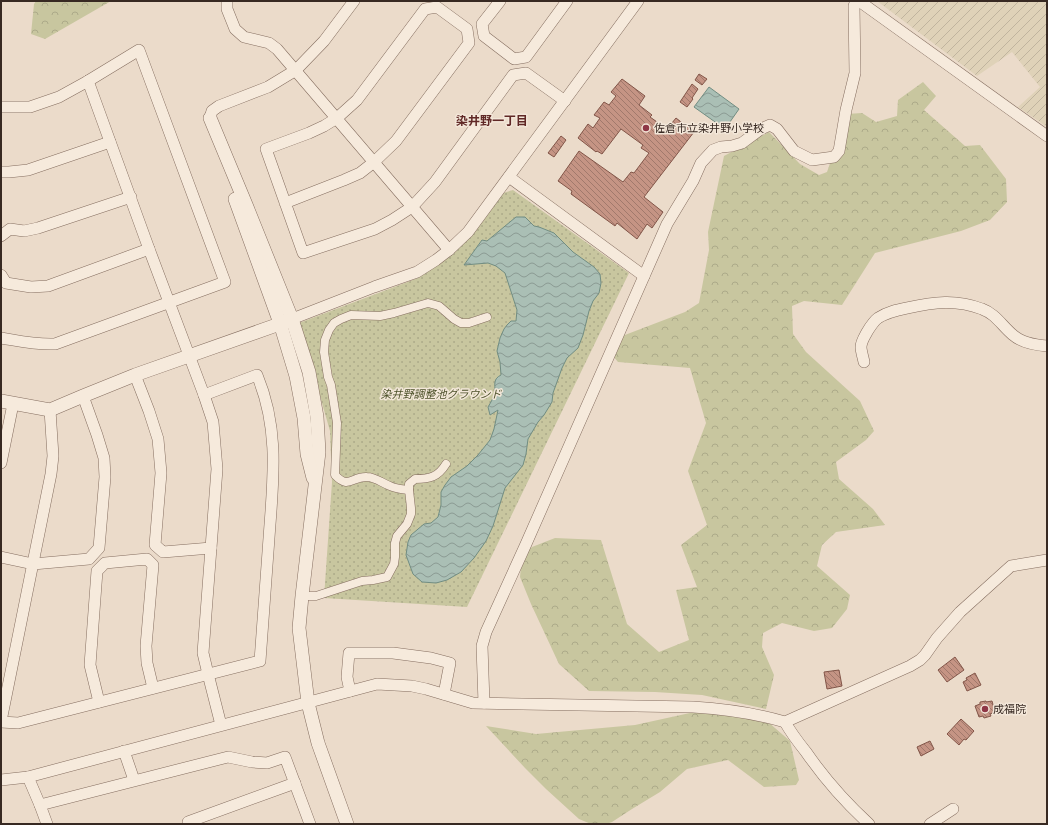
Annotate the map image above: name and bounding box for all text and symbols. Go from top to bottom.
district label: 染井野一丁目 [456,113,528,128]
place label: 佐倉市立染井野小学校 [654,121,764,135]
marker: 佐倉市立染井野小学校 [641,123,651,133]
park label: 染井野調整池グラウンド [381,387,502,401]
place label: 成福院 [993,702,1026,716]
marker: 成福院 [980,704,990,714]

